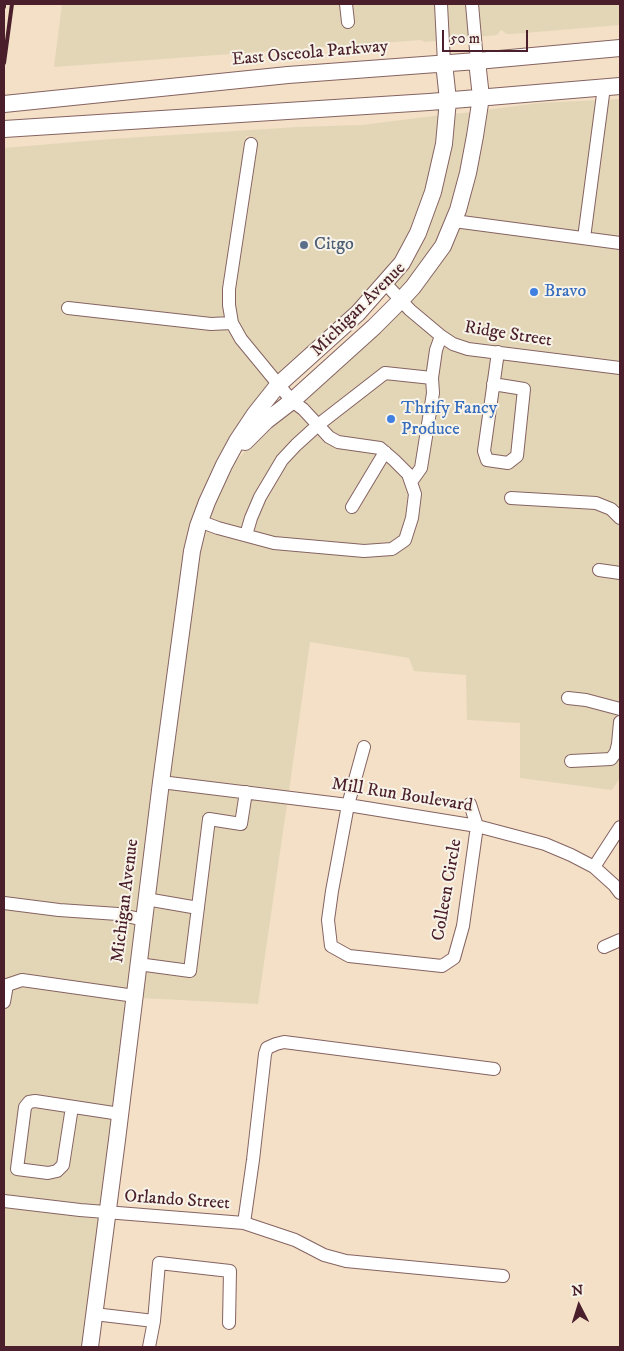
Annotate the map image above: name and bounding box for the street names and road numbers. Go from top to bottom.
street label: East Osceola Parkway [231,36,389,72]
street label: Michigan Avenue [307,258,411,362]
street label: Ridge Street [463,317,553,353]
street label: Mill Run Boulevard [330,774,474,818]
street label: Colleen Circle [428,837,468,943]
street label: Michigan Avenue [108,838,144,964]
street label: Orlando Street [123,1187,231,1215]

